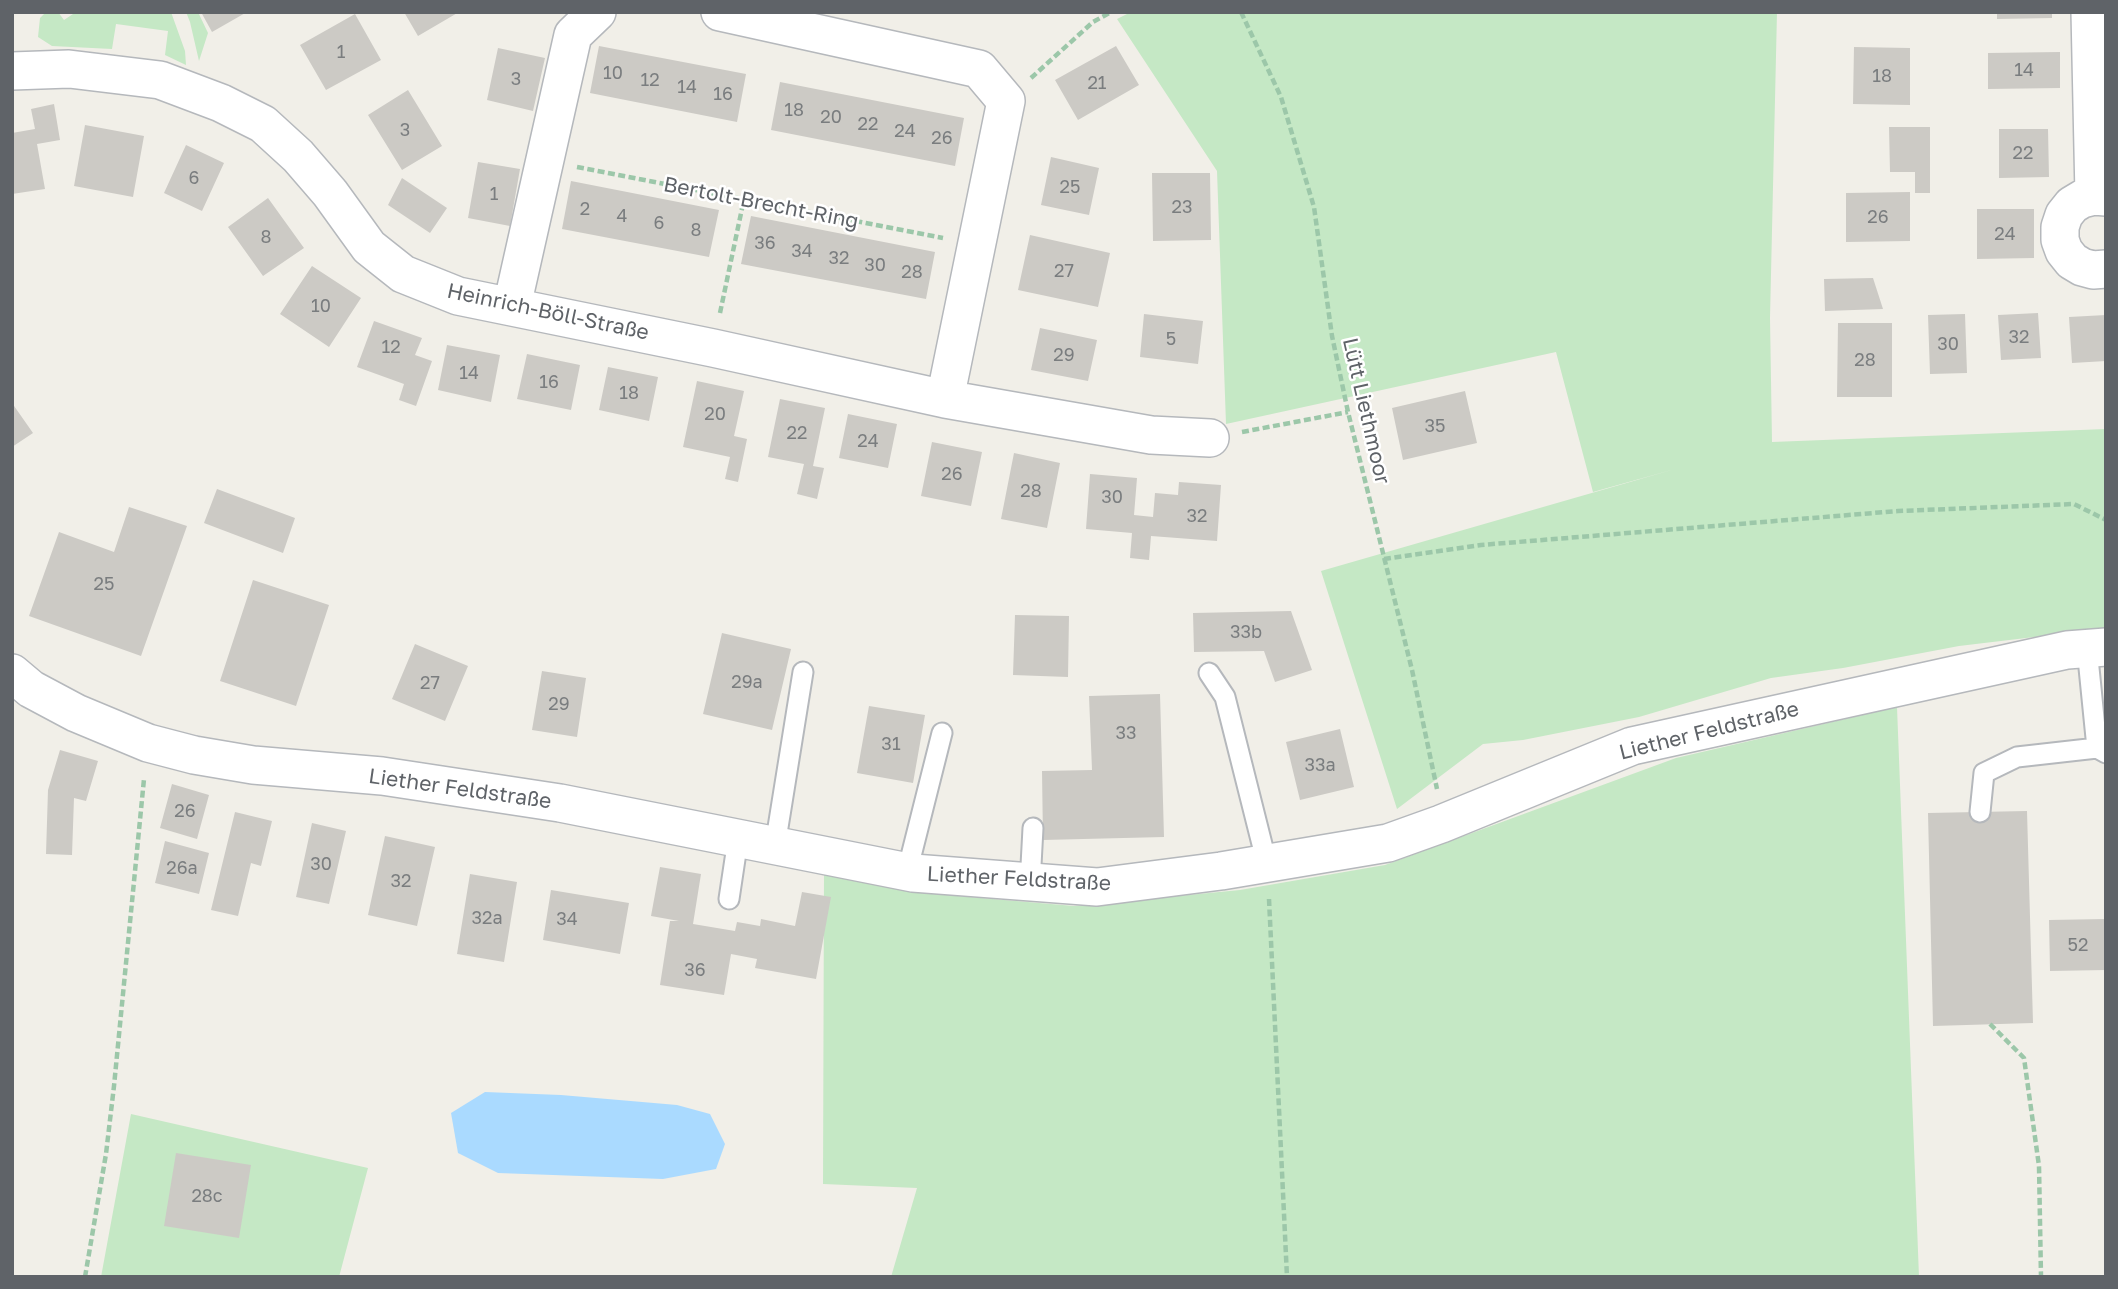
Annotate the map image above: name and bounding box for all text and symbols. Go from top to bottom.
house number: 1 [337,41,345,63]
house number: 14 [2014,59,2034,81]
house number: 10 [603,62,623,84]
house number: 18 [1872,65,1892,87]
house number: 3 [511,68,521,90]
house number: 12 [640,69,660,91]
house number: 21 [1087,72,1107,94]
house number: 14 [677,76,697,98]
house number: 16 [713,83,733,105]
house number: 18 [784,99,804,121]
house number: 20 [820,106,842,128]
house number: 22 [858,113,878,135]
house number: 3 [400,119,410,141]
house number: 24 [894,120,916,142]
house number: 26 [931,127,953,149]
house number: 22 [2013,142,2033,164]
house number: 6 [189,167,199,189]
street label: Bertolt-Brecht-Ring [661,172,861,234]
house number: 25 [1060,176,1080,198]
house number: 1 [490,183,498,205]
house number: 23 [1172,196,1192,218]
house number: 2 [580,198,590,220]
house number: 4 [617,205,627,227]
house number: 26 [1867,206,1889,228]
house number: 6 [654,212,664,234]
house number: 8 [691,219,701,241]
house number: 24 [1994,223,2016,245]
house number: 8 [261,226,271,248]
house number: 36 [754,232,776,254]
house number: 34 [791,240,813,262]
house number: 32 [829,247,849,269]
house number: 30 [864,254,886,276]
house number: 27 [1054,260,1074,282]
house number: 28 [901,261,923,283]
street label: Heinrich-Böll-Straße [445,278,651,346]
house number: 10 [311,295,331,317]
house number: 32 [2009,326,2029,348]
house number: 5 [1166,328,1176,350]
house number: 30 [1937,333,1959,355]
street label: Lütt Liethmoor [1337,335,1395,487]
house number: 12 [381,336,401,358]
house number: 29 [1053,344,1075,366]
house number: 28 [1854,349,1876,371]
house number: 14 [459,362,479,384]
house number: 16 [539,371,559,393]
house number: 18 [619,382,639,404]
house number: 20 [704,403,726,425]
house number: 35 [1425,415,1445,437]
house number: 22 [787,422,807,444]
house number: 24 [857,430,879,452]
house number: 26 [941,463,963,485]
house number: 28 [1020,480,1042,502]
house number: 30 [1101,486,1123,508]
house number: 32 [1187,505,1207,527]
house number: 25 [94,573,114,595]
house number: 33b [1230,621,1262,643]
house number: 29a [731,671,763,693]
house number: 27 [420,672,440,694]
house number: 29 [548,693,570,715]
street label: Liether Feldstraße [1617,696,1801,766]
house number: 33 [1115,722,1137,744]
house number: 31 [881,733,901,755]
house number: 33a [1304,754,1336,776]
street label: Liether Feldstraße [367,764,553,814]
house number: 26 [174,800,196,822]
house number: 30 [310,853,332,875]
house number: 26a [166,857,198,879]
street label: Liether Feldstraße [926,862,1112,896]
house number: 32 [391,870,411,892]
house number: 32a [471,907,503,929]
house number: 34 [556,908,578,930]
house number: 52 [2068,934,2088,956]
house number: 36 [684,959,706,981]
house number: 28c [191,1185,223,1207]

